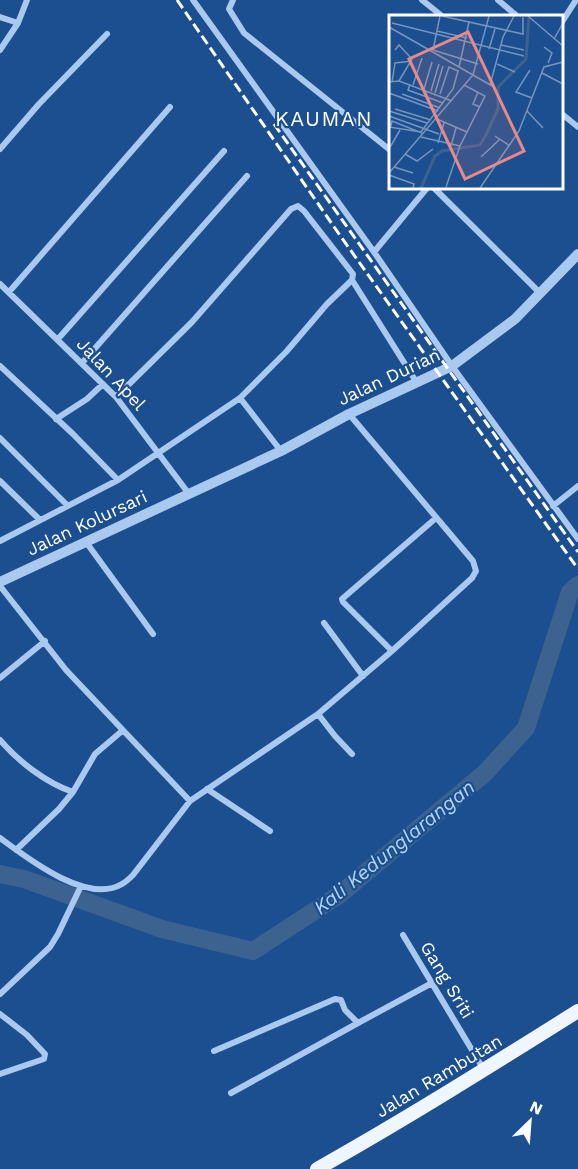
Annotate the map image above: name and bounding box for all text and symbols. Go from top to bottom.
inset map [389,15,563,189]
district label: KAUMAN [275,106,373,131]
street label: Jalan Apel [73,333,151,415]
street label: Jalan Durian [334,344,443,409]
street label: Jalan Kolursari [23,486,150,560]
water label: Kali Kedunglarangan [309,775,479,919]
street label: Gang Sriti [416,937,479,1022]
street label: Jalan Rambutan [372,1030,506,1122]
north arrow [500,1091,560,1151]
text: N [527,1097,546,1119]

